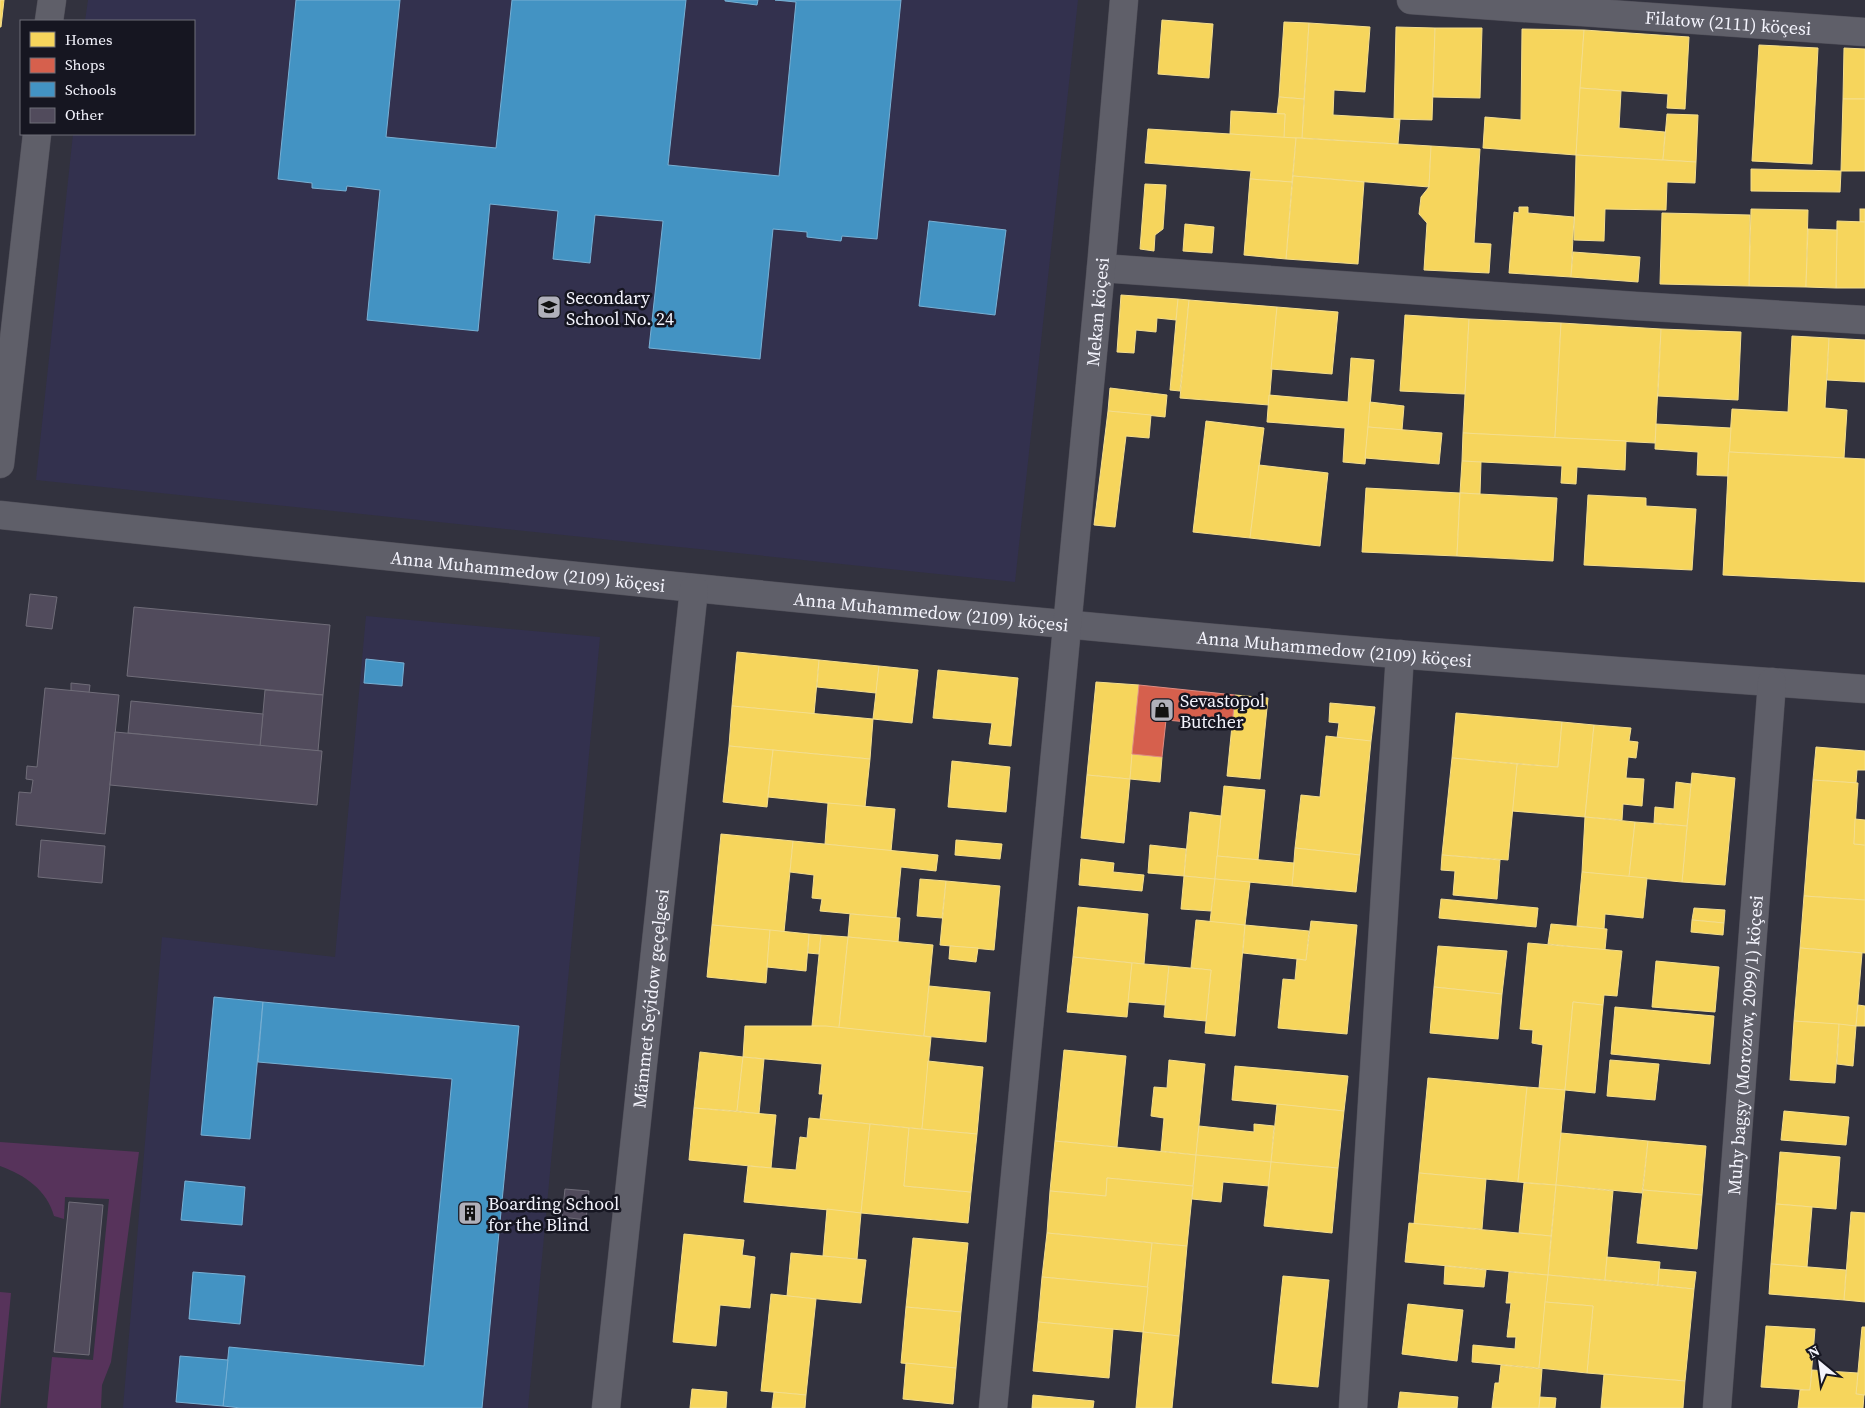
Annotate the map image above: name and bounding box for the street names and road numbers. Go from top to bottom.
street label: Filatow (2111) köçesi [1644,4,1812,41]
street label: Mekan köçesi [1079,256,1114,368]
street label: Anna Muhammedow (2109) köçesi [389,544,667,597]
street label: Anna Muhammedow (2109) köçesi [792,585,1070,637]
street label: Anna Muhammedow (2109) köçesi [1196,624,1473,673]
street label: Mämmet Seýidow geçelgesi [626,887,674,1109]
street label: Muhy bagşy (Morozow, 2099/1) köçesi [1721,894,1768,1196]

